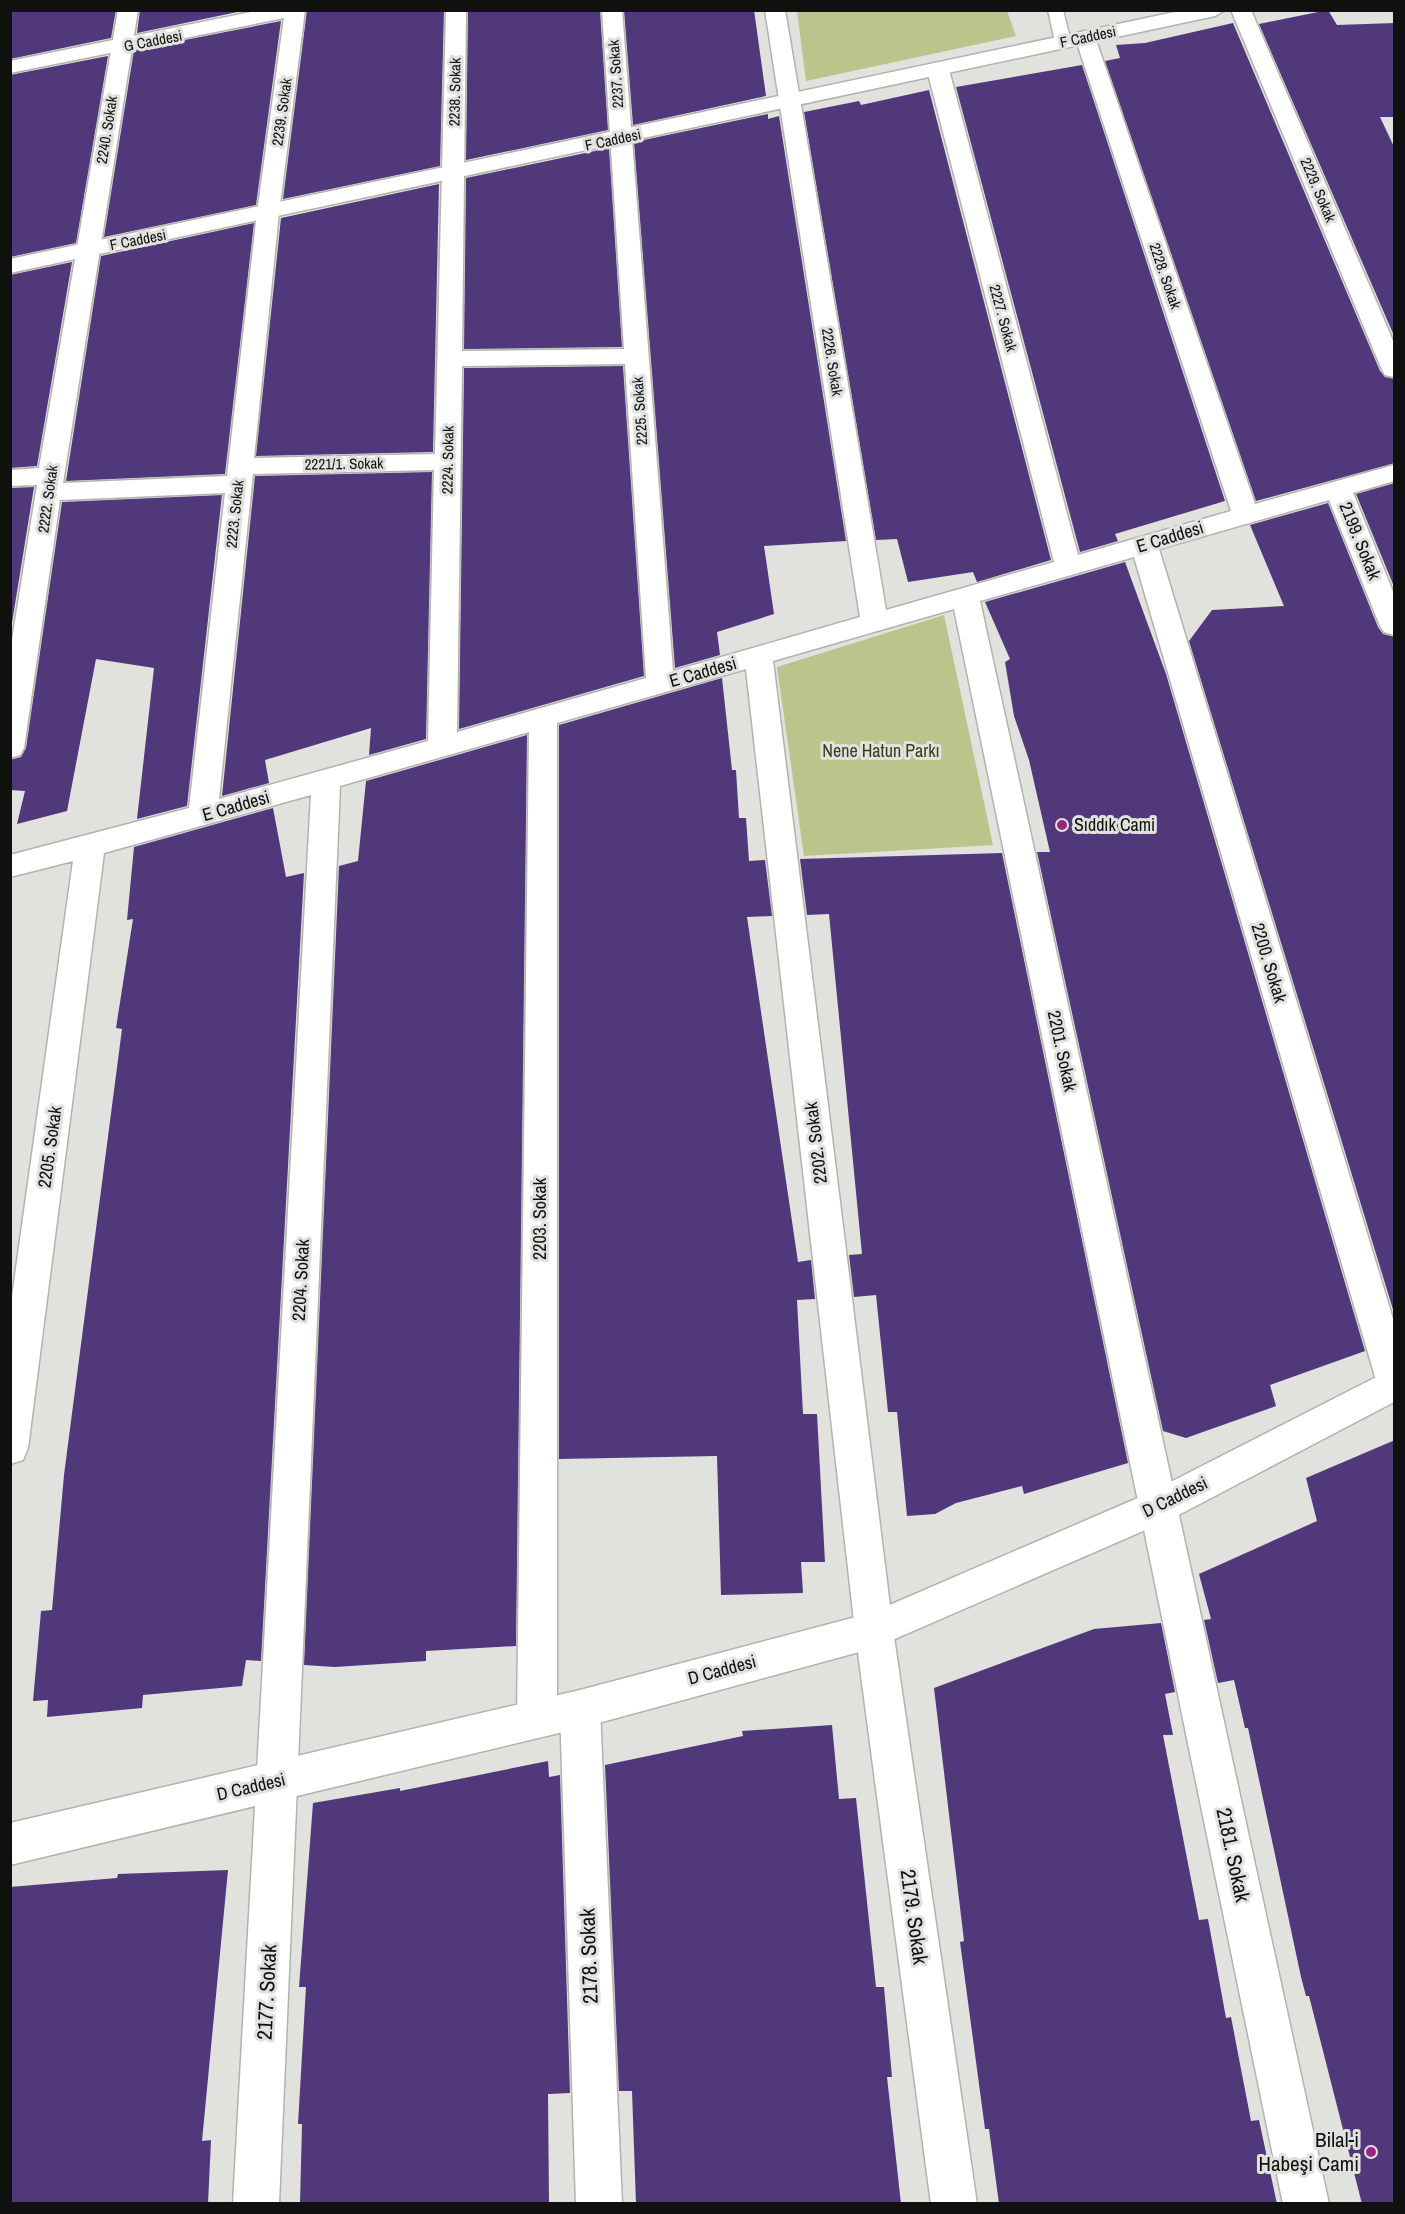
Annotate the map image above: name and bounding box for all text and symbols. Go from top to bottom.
street label: F Caddesi [1058,20,1118,53]
street label: G Caddesi [122,25,184,56]
street label: 2237. Sokak [603,38,628,109]
street label: 2238. Sokak [443,57,466,126]
street label: 2239. Sokak [266,76,297,147]
street label: 2240. Sokak [91,94,122,165]
street label: F Caddesi [583,123,643,156]
street label: 2229. Sokak [1295,154,1342,226]
street label: F Caddesi [108,224,168,255]
street label: 2228. Sokak [1144,240,1187,312]
street label: 2227. Sokak [984,282,1023,354]
street label: 2226. Sokak [817,327,848,398]
street label: 2225. Sokak [627,375,652,446]
street label: 2224. Sokak [436,425,459,494]
street label: 2221/1. Sokak [304,452,384,475]
street label: 2222. Sokak [32,463,63,534]
street label: 2223. Sokak [220,478,249,549]
street label: 2199. Sokak [1334,498,1388,584]
street label: E Caddesi [1133,514,1206,559]
street label: E Caddesi [666,650,739,693]
park label: Nene Hatun Parkı [822,738,940,763]
street label: E Caddesi [199,784,272,827]
place label: Sıddık Cami [1074,812,1155,837]
marker: Sıddık Cami [1055,818,1069,832]
street label: 2200. Sokak [1246,920,1294,1006]
street label: 2201. Sokak [1042,1008,1083,1094]
street label: 2202. Sokak [798,1100,833,1185]
street label: 2205. Sokak [31,1104,68,1189]
street label: 2203. Sokak [527,1177,552,1260]
street label: 2204. Sokak [286,1238,315,1322]
street label: D Caddesi [1138,1470,1212,1523]
street label: D Caddesi [685,1648,759,1691]
street label: D Caddesi [214,1766,288,1807]
street label: 2181. Sokak [1209,1805,1258,1905]
street label: 2179. Sokak [893,1868,936,1967]
street label: 2178. Sokak [572,1907,605,2004]
street label: 2177. Sokak [250,1943,284,2041]
place label: Bilal-i Habeşi Cami [1259,2125,1359,2178]
marker: Bilal-i Habeşi Cami [1364,2145,1378,2159]

